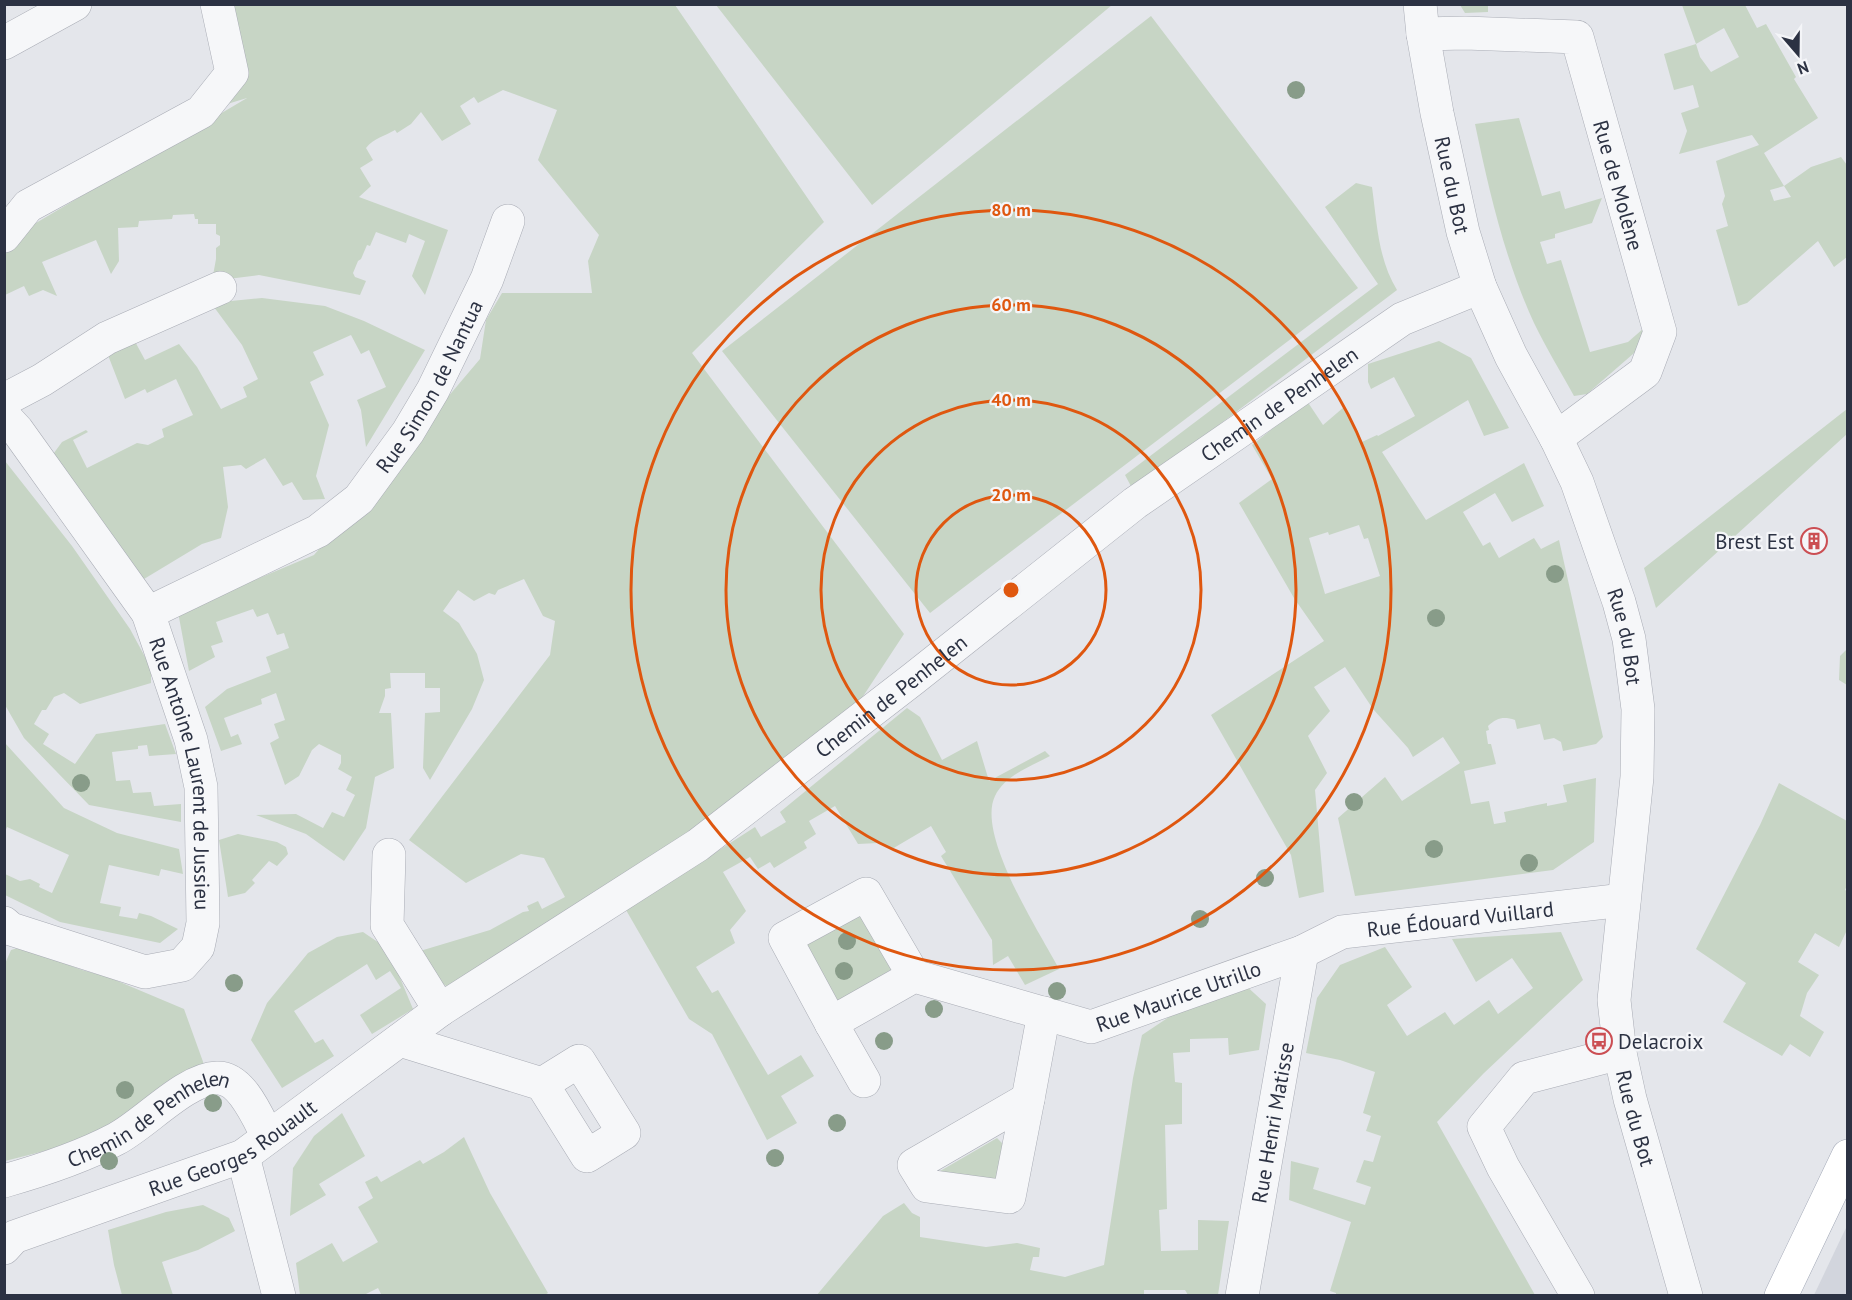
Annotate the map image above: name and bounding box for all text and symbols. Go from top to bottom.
north arrow [1768,24,1828,84]
text: N [1795,57,1811,79]
street label: Rue de Molène [1587,117,1650,253]
street label: Rue du Bot [1429,134,1476,236]
text: 80 m [991,198,1031,221]
text: 60 m [991,293,1031,316]
street label: Rue Simon de Nantua [369,295,488,478]
street label: Chemin de Penhelen [1195,340,1363,467]
text: 40 m [991,388,1031,411]
text: 20 m [991,483,1031,506]
building icon: Brest Est [1799,526,1829,556]
place label: Brest Est [1715,528,1794,555]
centre of rings [1001,580,1021,600]
street label: Rue du Bot [1602,584,1648,687]
street label: Chemin de Penhelen [809,628,972,763]
street label: Rue Antoine Laurent de Jussieu [144,634,216,910]
street label: Rue Édouard Vuillard [1365,895,1555,943]
street label: Rue Maurice Utrillo [1092,954,1264,1038]
bus stop icon: Delacroix [1584,1026,1614,1056]
place label: Delacroix [1618,1028,1703,1055]
street label: Rue Henri Matisse [1245,1040,1300,1205]
street label: Chemin de Penhelen [63,1064,234,1173]
street label: Rue du Bot [1610,1067,1662,1169]
street label: Rue Georges Rouault [145,1093,322,1202]

